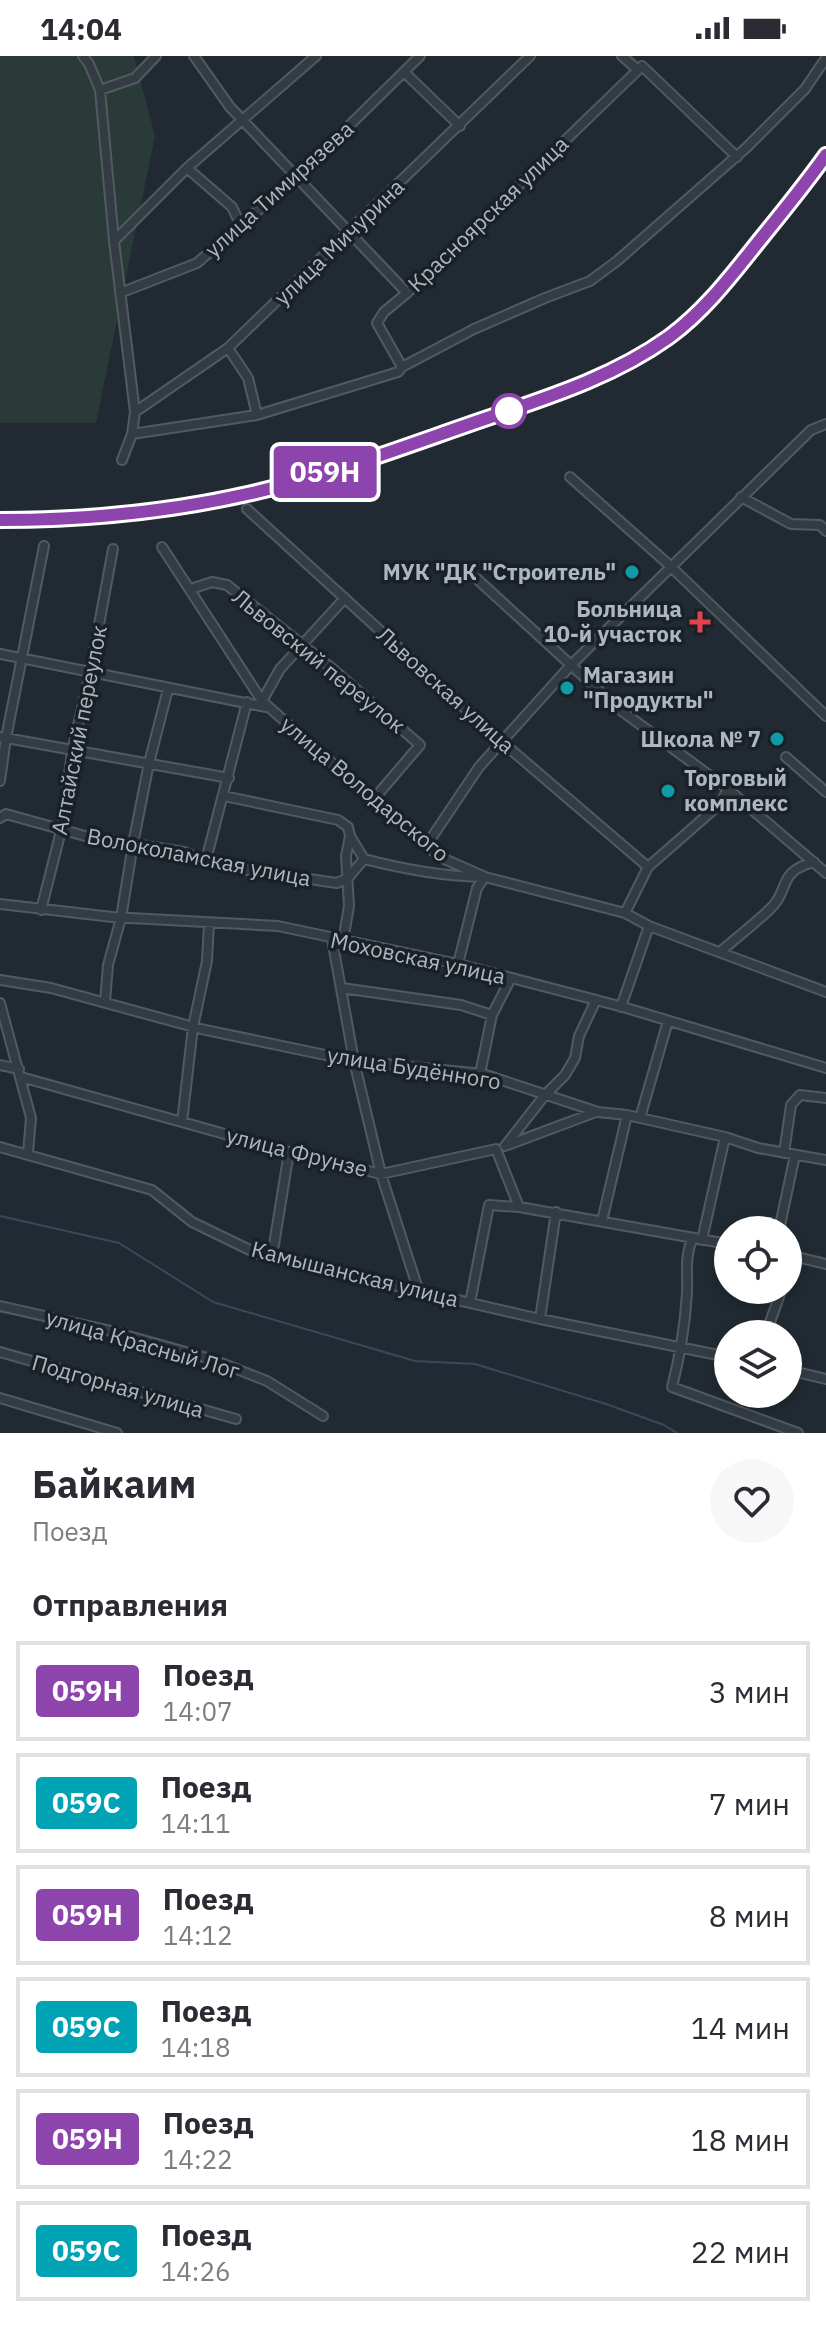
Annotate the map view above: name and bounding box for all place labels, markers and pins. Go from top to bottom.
unlabelled marker [492,394,526,428]
place label: МУК "ДК "Строитель" [383,557,616,586]
marker: МУК "ДК "Строитель" [623,563,641,581]
place label: Больница 10-й участок [544,594,682,648]
marker: Больница 10-й участок [689,611,711,633]
place label: Магазин "Продукты" [583,660,714,714]
marker: Магазин "Продукты" [558,679,576,697]
place label: Школа № 7 [641,724,761,753]
marker: Школа № 7 [768,730,786,748]
place label: Торговый комплекс [684,763,788,817]
marker: Торговый комплекс [659,782,677,800]

